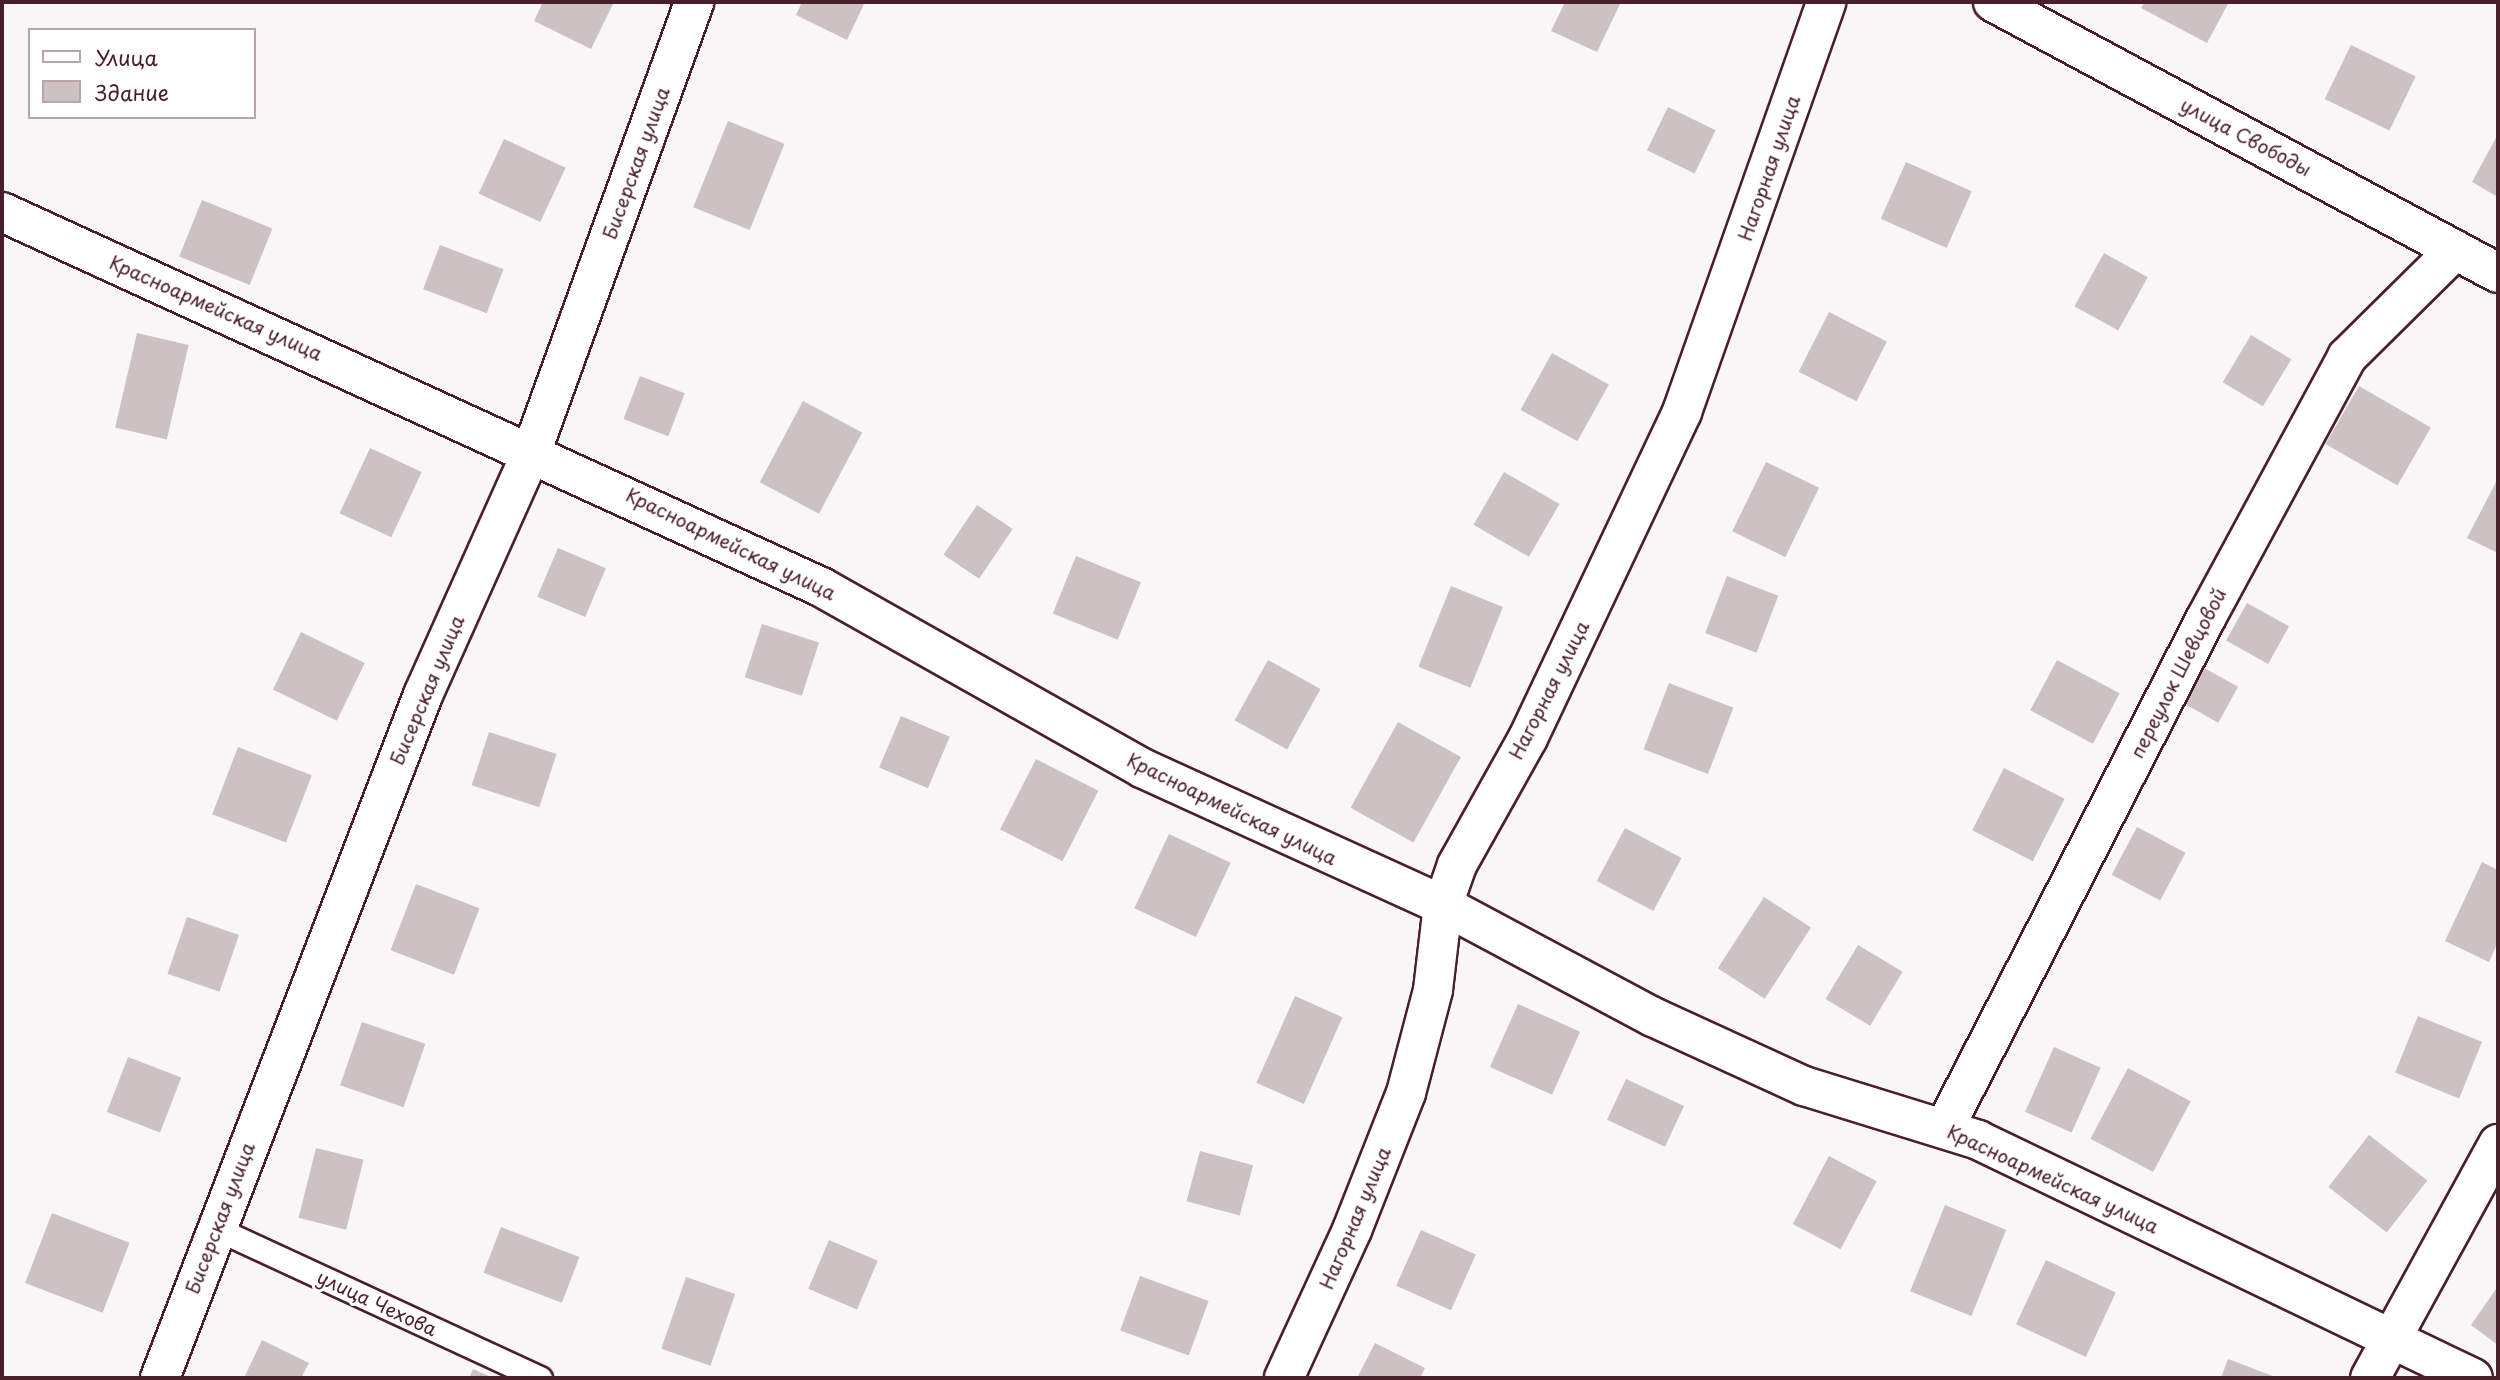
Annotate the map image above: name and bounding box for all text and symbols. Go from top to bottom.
legend [28,28,256,119]
text: Улица [95,41,158,73]
text: Здание [95,76,169,108]
street label: Бисерская улица [598,83,674,243]
street label: Нагорная улица [1733,92,1805,244]
street label: улица Свободы [2176,93,2316,181]
street label: Красноармейская улица [106,250,326,366]
street label: Красноармейская улица [622,483,840,605]
street label: переулок Шевцовой [2125,584,2231,762]
street label: Бисерская улица [385,611,469,769]
street label: Нагорная улица [1504,617,1594,763]
street label: Красноармейская улица [1123,748,1341,870]
street label: Красноармейская улица [1943,1120,2163,1238]
street label: Бисерская улица [180,1139,260,1297]
street label: Нагорная улица [1315,1143,1395,1293]
street label: улица Чехова [313,1265,441,1341]

